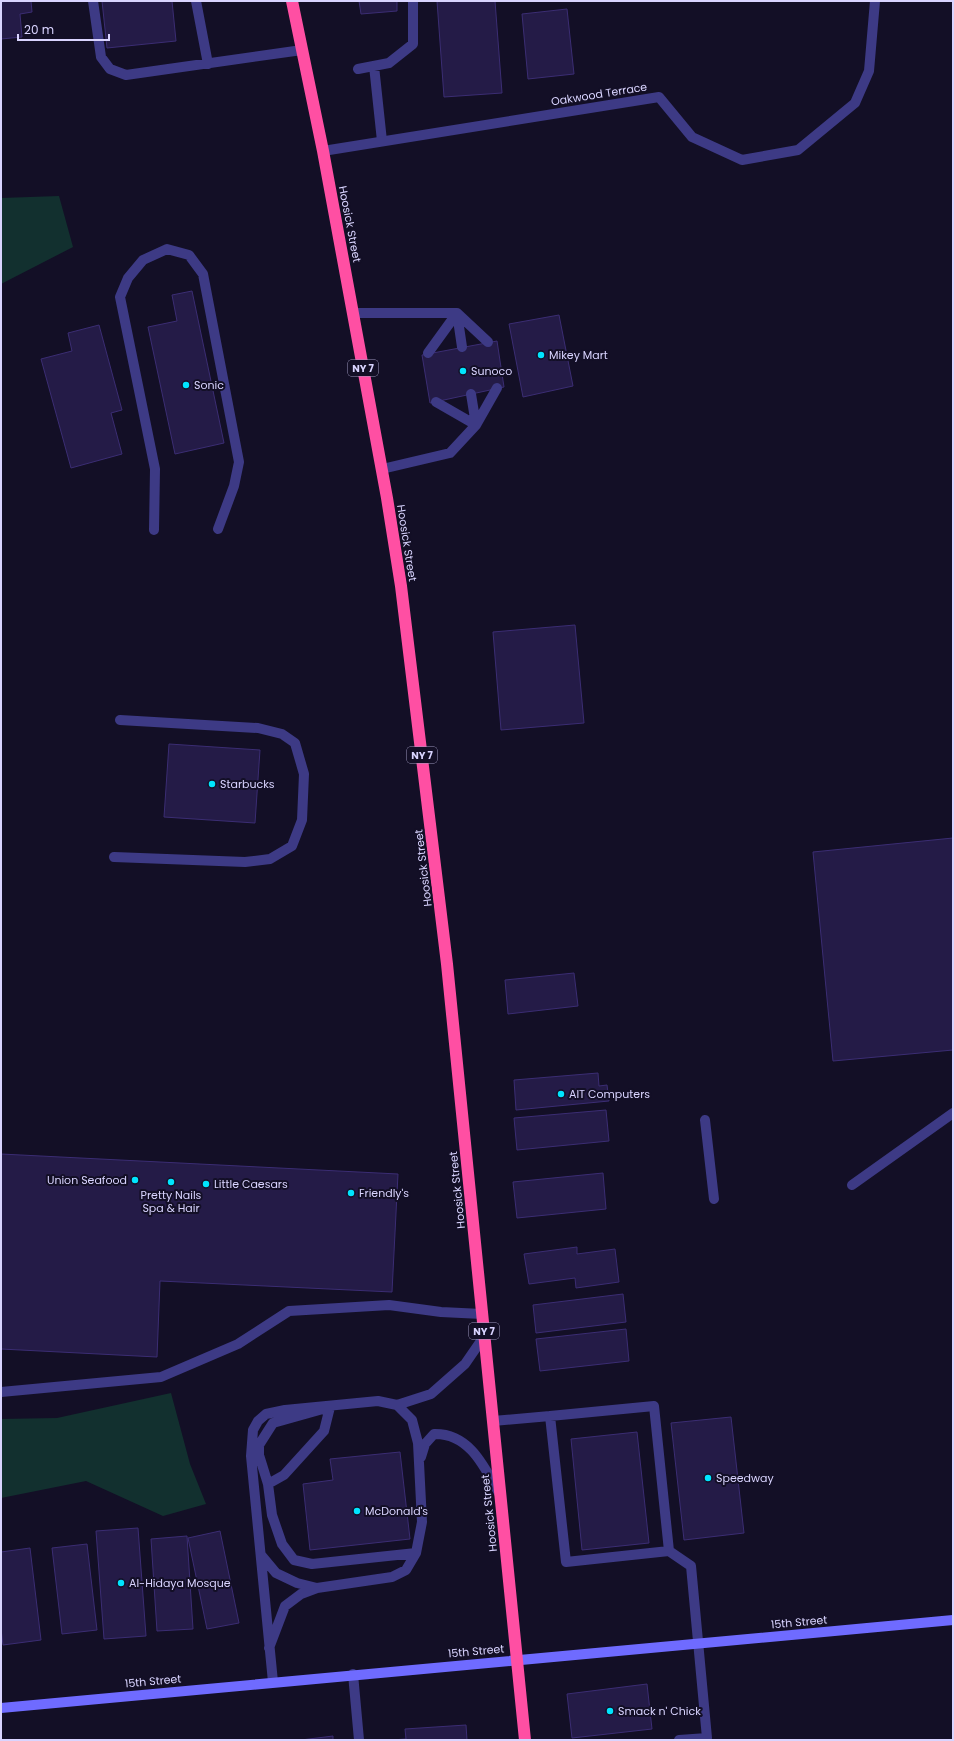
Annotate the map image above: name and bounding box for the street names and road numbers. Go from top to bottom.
street label: Oakwood Terrace [550,78,648,109]
street label: Hoosick Street [335,184,365,264]
road number: NY 7 [348,360,378,376]
street label: Hoosick Street [393,503,421,583]
road number: NY 7 [407,747,437,763]
street label: Hoosick Street [410,828,436,908]
street label: Hoosick Street [445,1151,469,1229]
road number: NY 7 [469,1323,499,1339]
street label: Hoosick Street [477,1474,501,1552]
street label: 15th Street [770,1612,828,1632]
street label: 15th Street [447,1641,505,1661]
street label: 15th Street [124,1671,182,1691]

